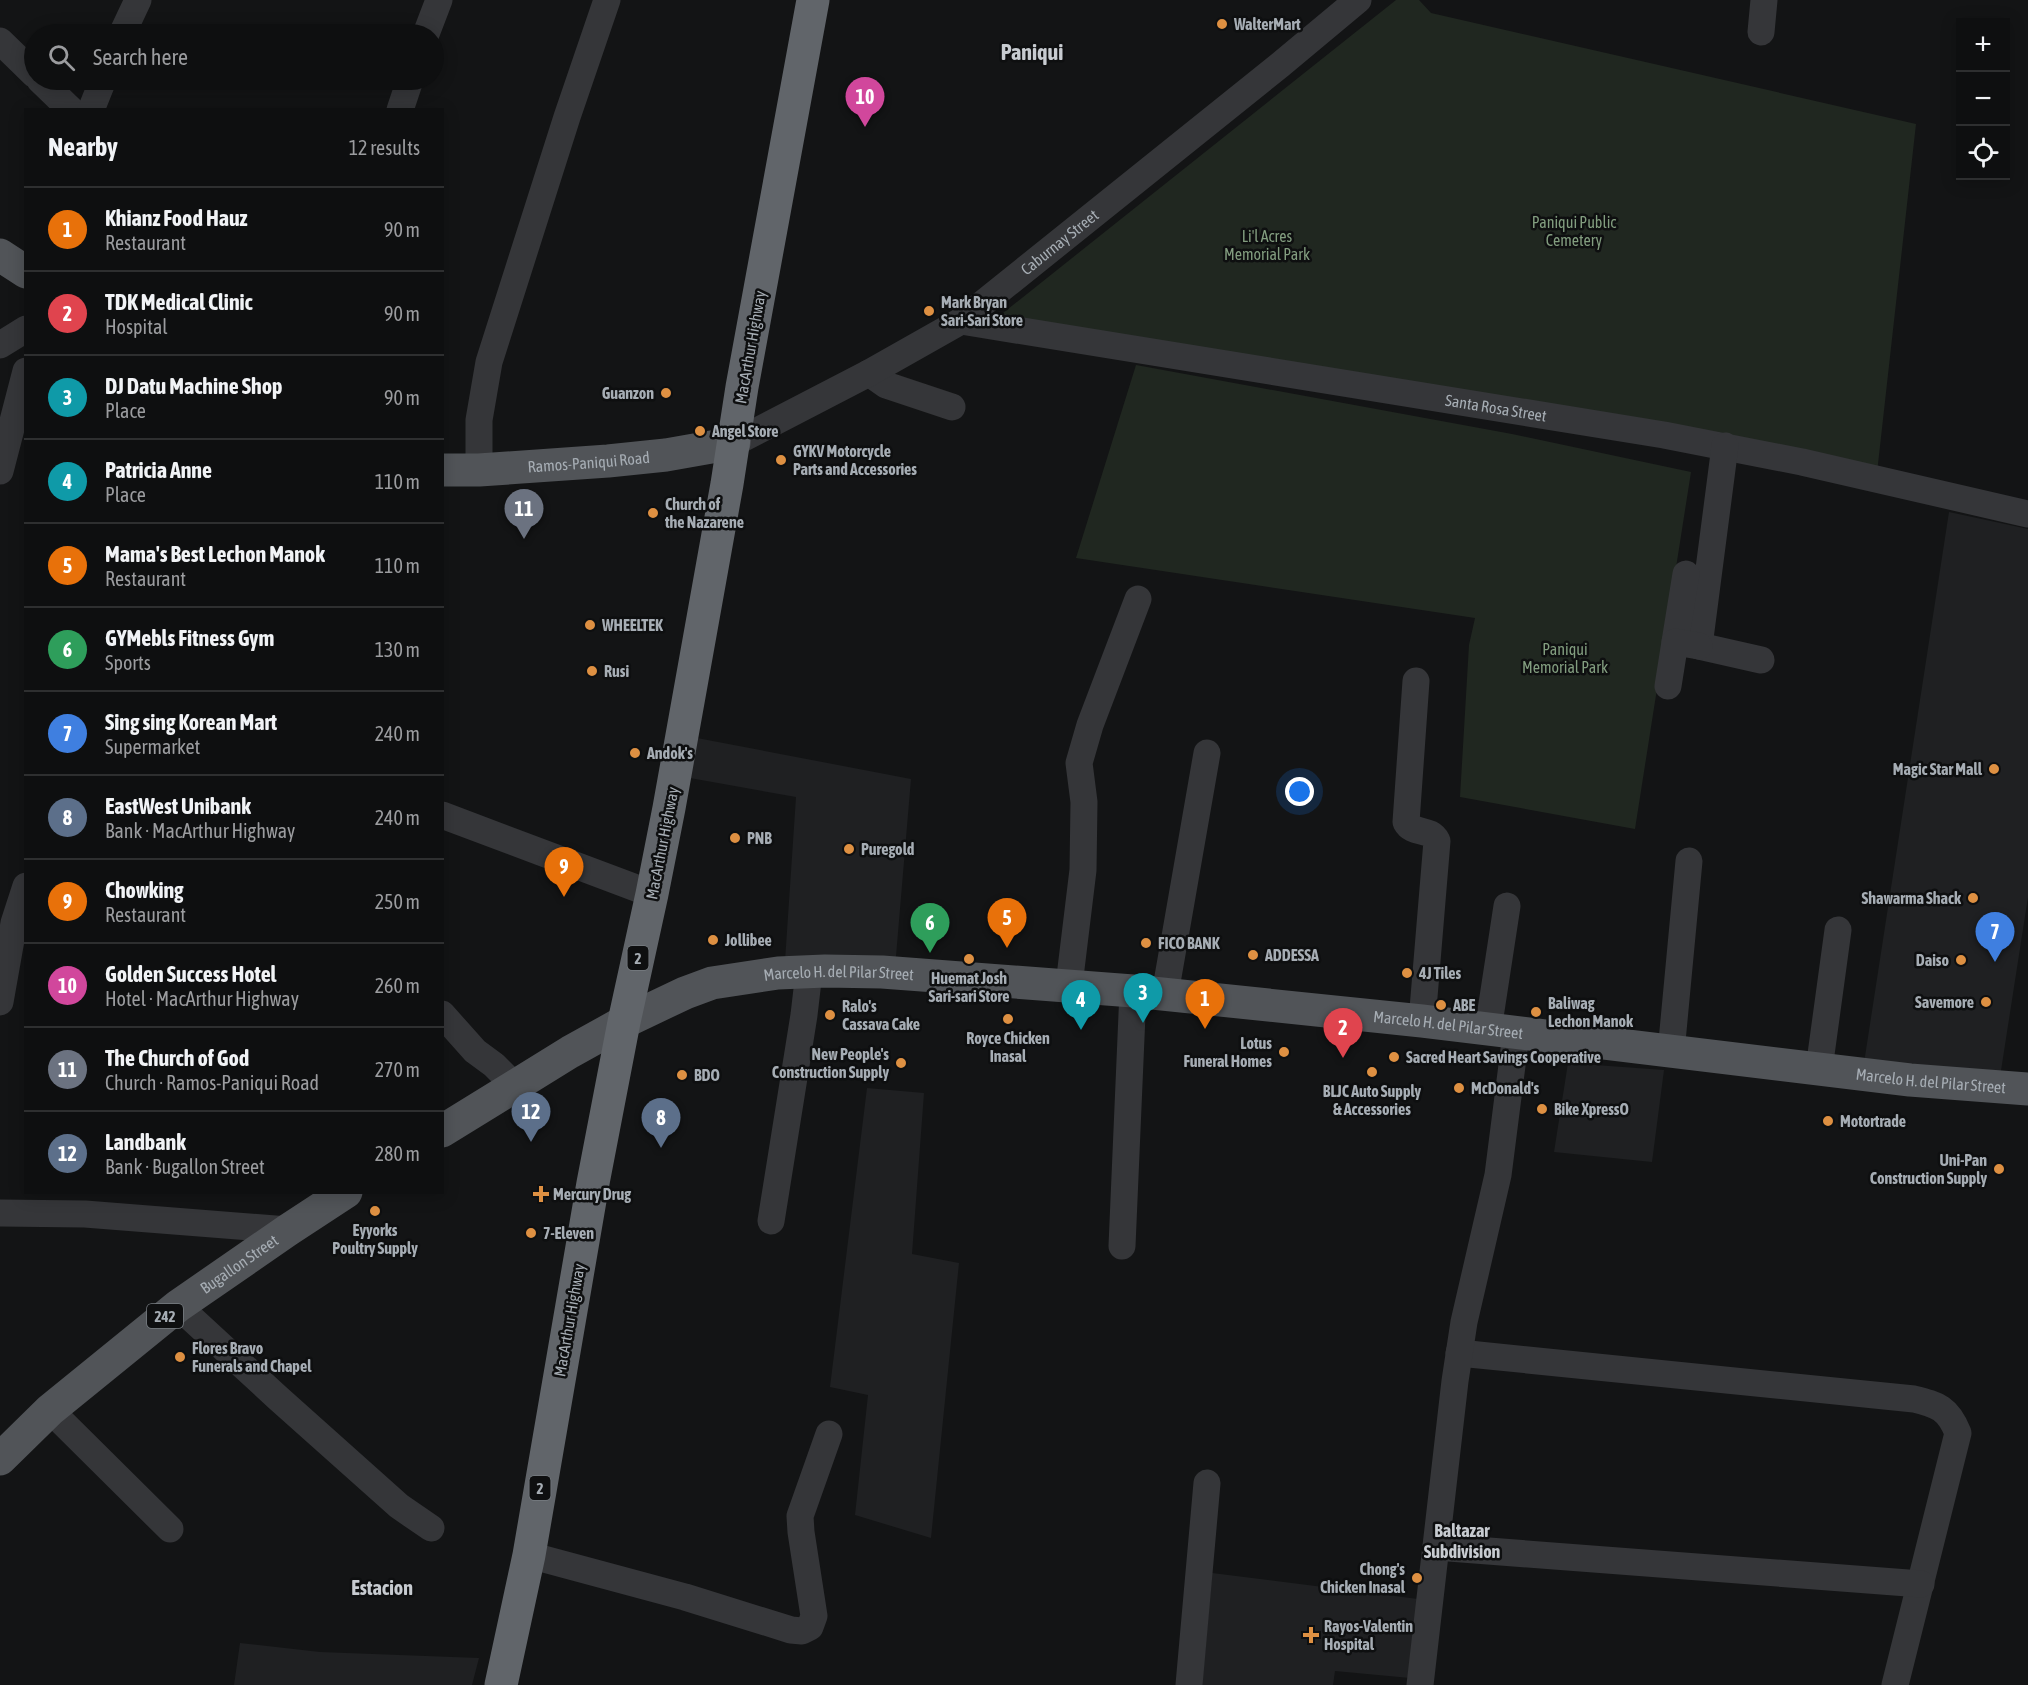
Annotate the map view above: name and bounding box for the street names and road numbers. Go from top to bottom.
street label: Caburnay Street [1017,205,1102,278]
street label: MacArthur Highway [731,289,770,405]
street label: Santa Rosa Street [1444,391,1548,425]
street label: Ramos-Paniqui Road [527,448,651,476]
street label: MacArthur Highway [642,785,683,901]
road number: 2 [628,946,648,970]
street label: Marcelo H. del Pilar Street [762,962,915,984]
street label: Marcelo H. del Pilar Street [1372,1007,1524,1042]
street label: Marcelo H. del Pilar Street [1855,1065,2007,1096]
street label: Bugallon Street [197,1231,282,1297]
street label: MacArthur Highway [550,1262,589,1378]
road number: 242 [147,1304,183,1328]
road number: 2 [530,1476,550,1500]

